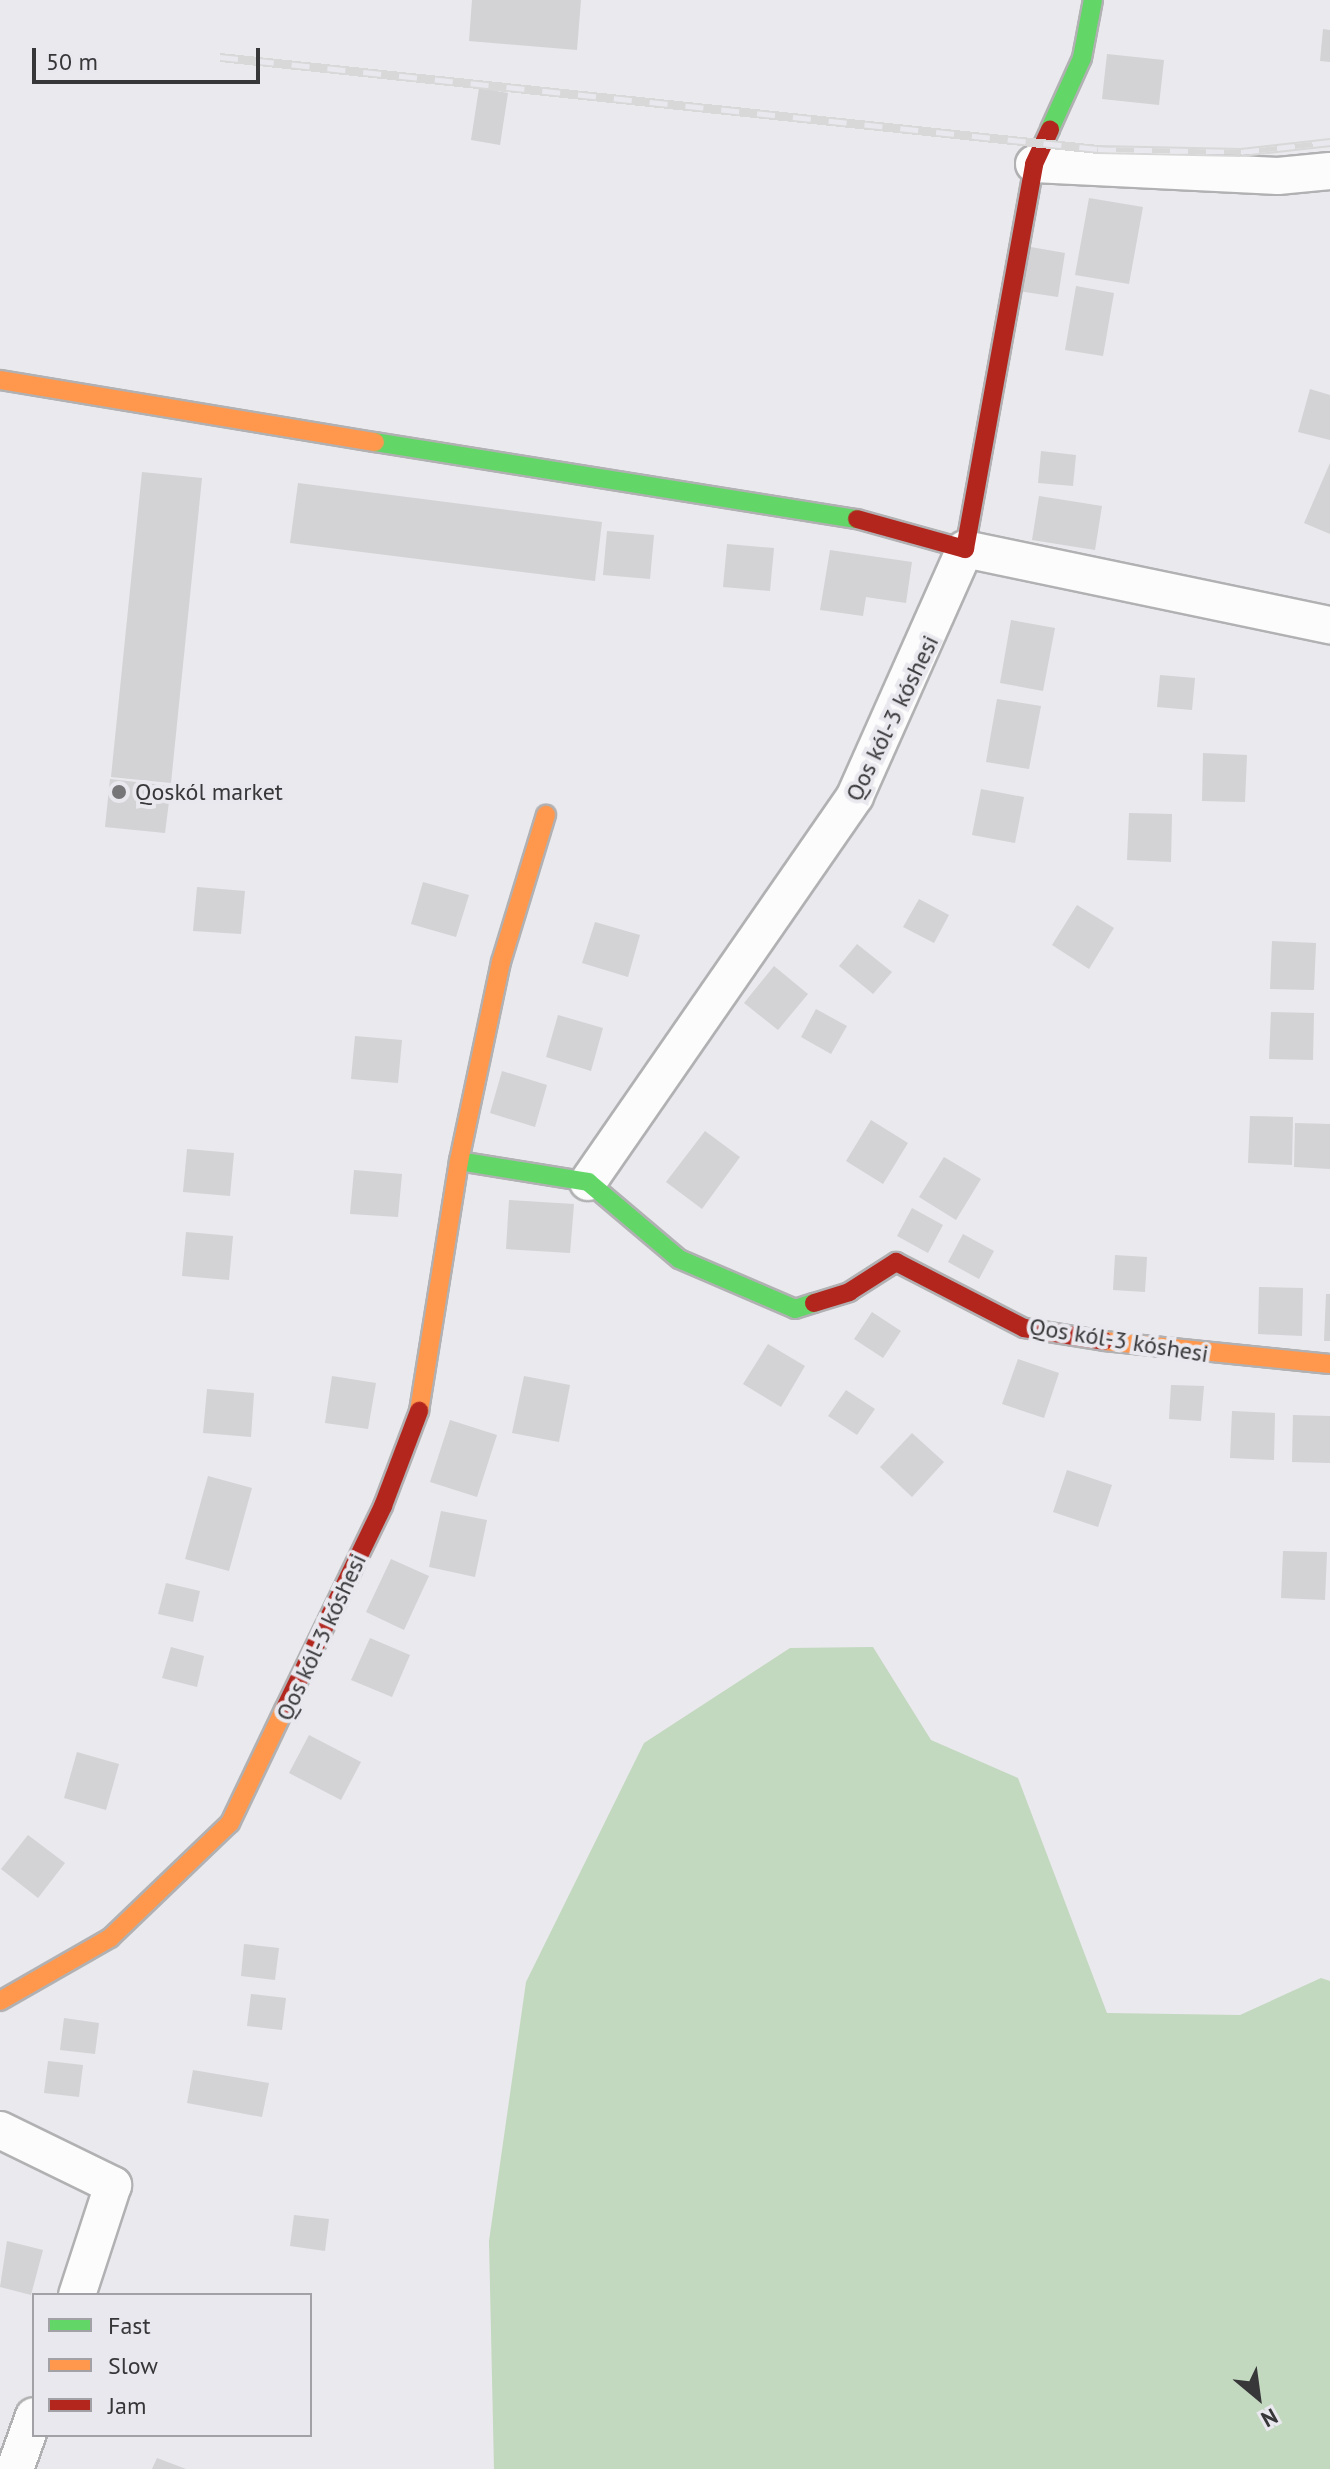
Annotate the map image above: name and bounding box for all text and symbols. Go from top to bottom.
scale bar [36,32,264,82]
text: 50 m [46,46,98,77]
street label: Qos kól-3 kóshesi [839,630,945,806]
place label: Qoskól market [135,778,283,806]
marker: Qoskól market [110,783,128,801]
street label: Qos kól-3 kóshesi [1027,1312,1211,1368]
street label: Qos kól-3 kóshesi [270,1549,372,1725]
legend [32,2293,312,2437]
text: Fast [108,2310,151,2341]
text: Slow [108,2350,158,2381]
north arrow [1218,2357,1298,2437]
text: Jam [108,2390,146,2421]
text: N [1257,2402,1283,2434]

